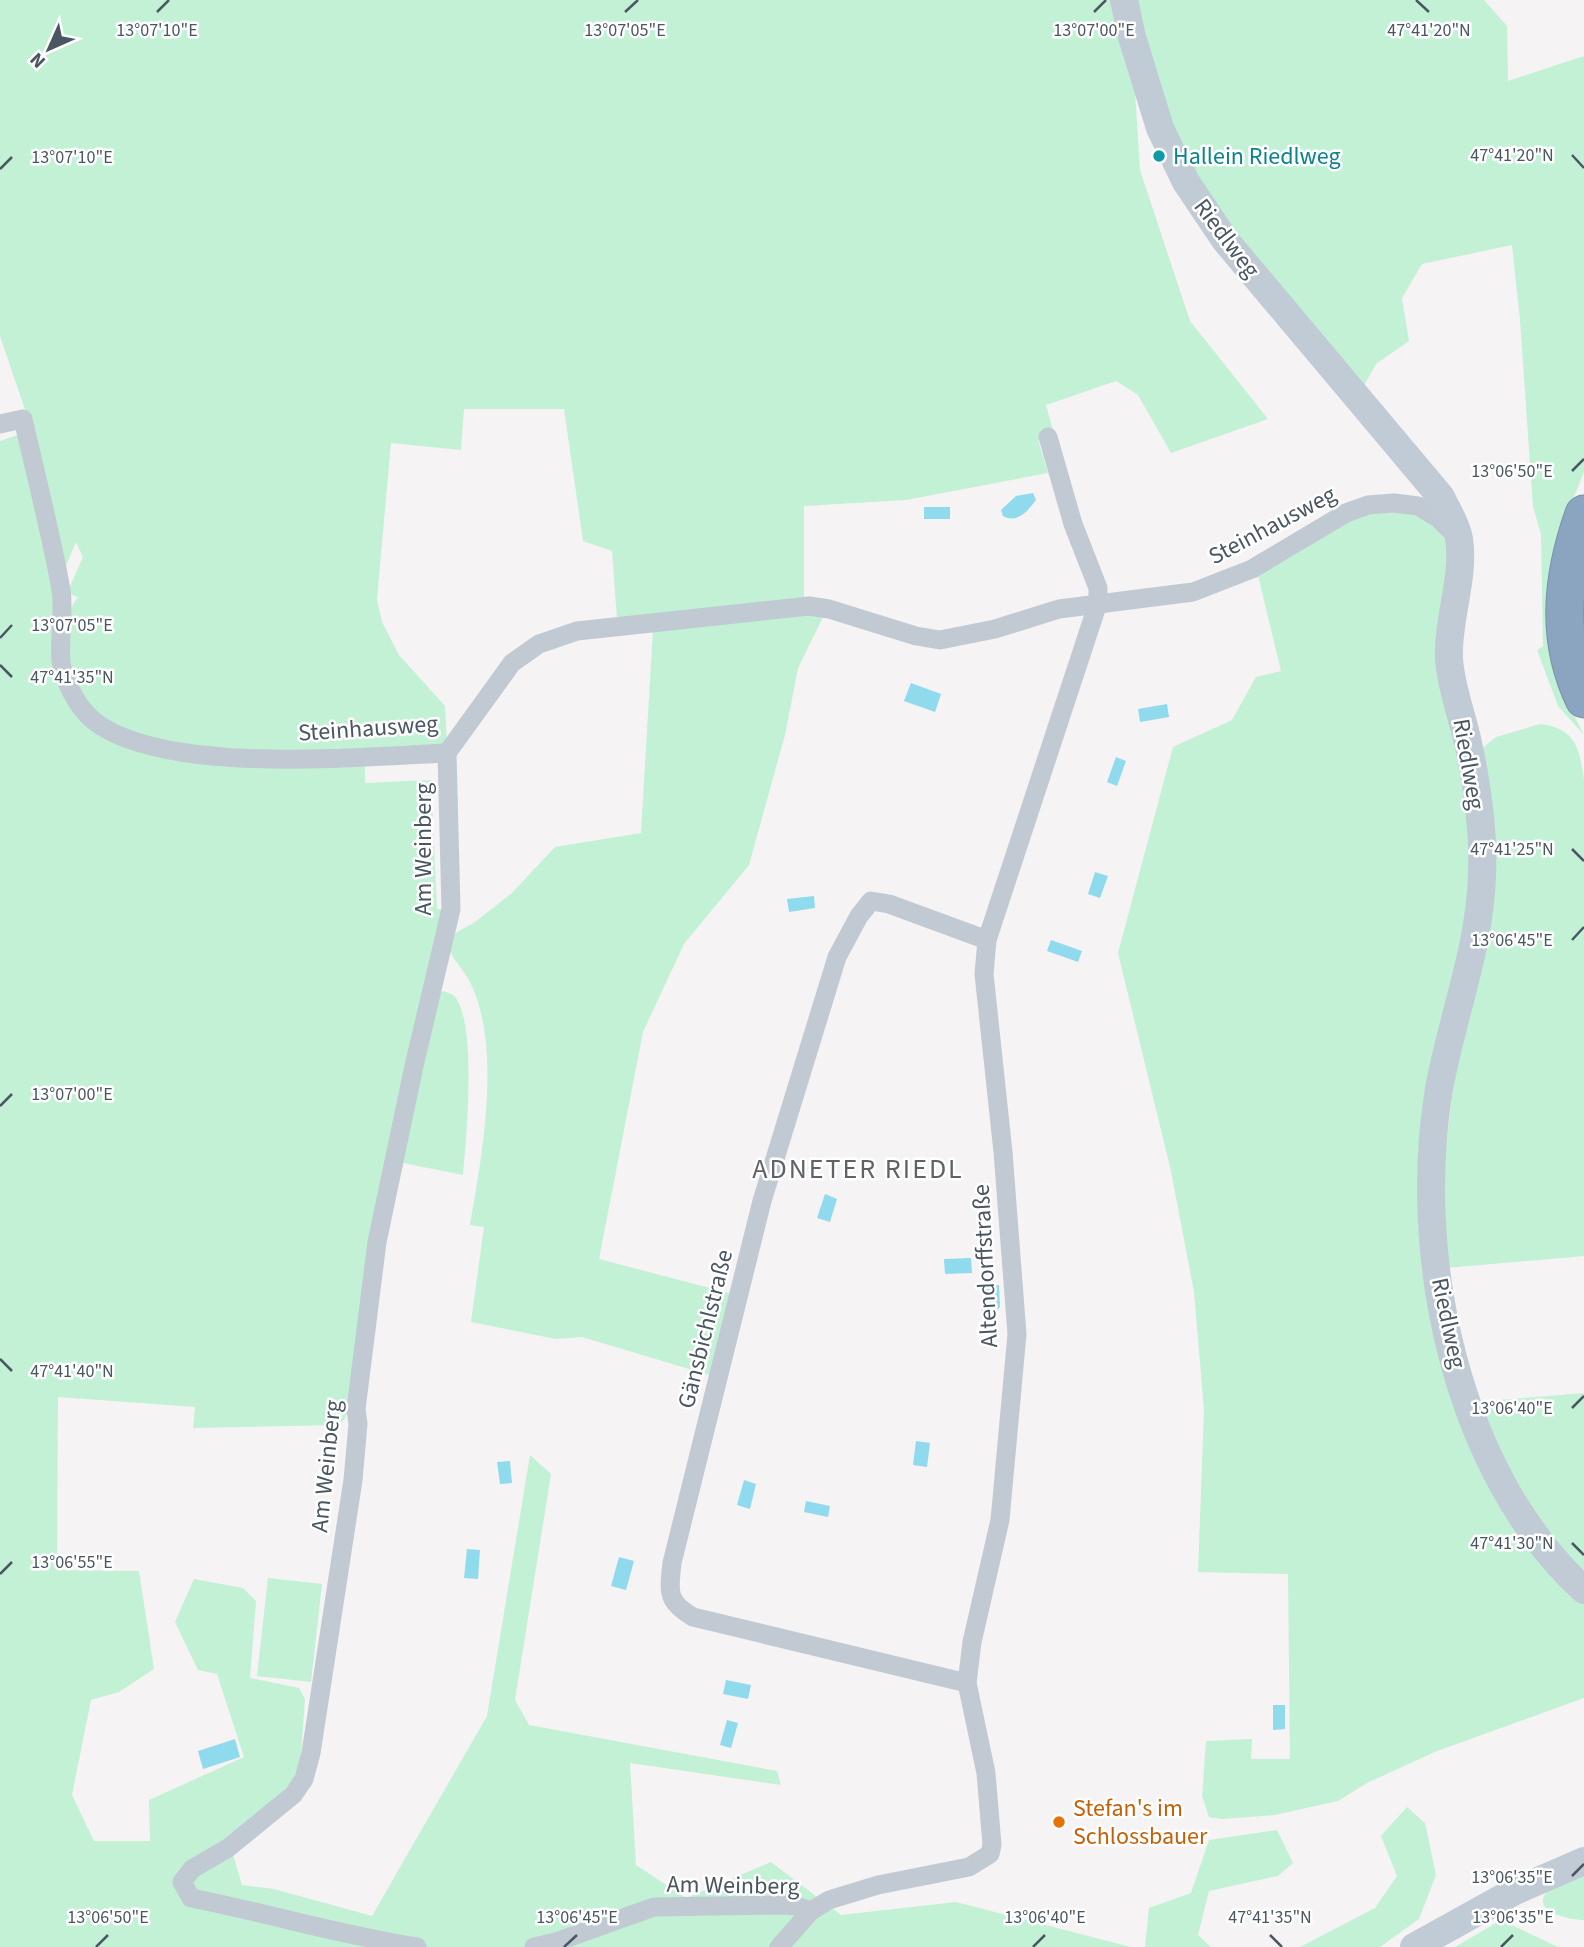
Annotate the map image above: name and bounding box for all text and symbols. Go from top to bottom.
north arrow [14,14,84,84]
text: 13°07'10"E [116,18,198,43]
text: 13°07'05"E [584,18,666,43]
text: 13°07'00"E [1053,18,1135,43]
text: 47°41'20"N [1387,18,1471,43]
text: N [24,46,52,74]
place label: Hallein Riedlweg [1173,139,1341,174]
text: 47°41'20"N [1470,143,1554,168]
text: 13°07'10"E [31,145,113,170]
marker: Hallein Riedlweg [1151,148,1167,164]
street label: Riedlweg [1185,191,1268,286]
text: 13°06'50"E [1471,459,1553,484]
street label: Steinhausweg [1202,477,1342,574]
text: 13°07'05"E [31,613,113,638]
text: 47°41'35"N [30,665,114,690]
street label: Steinhausweg [297,706,439,751]
street label: Riedlweg [1443,716,1494,812]
street label: Am Weinberg [406,783,441,915]
text: 47°41'25"N [1470,837,1554,862]
text: 13°06'45"E [1471,928,1553,953]
text: 13°07'00"E [31,1082,113,1107]
district label: ADNETER RIEDL [752,1149,964,1189]
street label: Altendorffstraße [964,1183,1007,1349]
street label: Gänsbichlstraße [669,1246,742,1412]
street label: Riedlweg [1422,1275,1475,1372]
text: 47°41'40"N [30,1359,114,1384]
text: 13°06'40"E [1471,1396,1553,1421]
street label: Am Weinberg [302,1398,351,1534]
text: 47°41'30"N [1470,1531,1554,1556]
text: 13°06'55"E [31,1550,113,1575]
place label: Stefan's im Schlossbauer [1073,1791,1208,1854]
marker: Stefan's im Schlossbauer [1051,1814,1067,1830]
text: 13°06'35"E [1471,1865,1553,1890]
street label: Am Weinberg [666,1867,800,1904]
text: 13°06'50"E [67,1905,149,1930]
text: 13°06'45"E [536,1905,618,1930]
text: 13°06'40"E [1004,1905,1086,1930]
text: 47°41'35"N [1228,1905,1312,1930]
text: 13°06'35"E [1472,1905,1554,1930]

